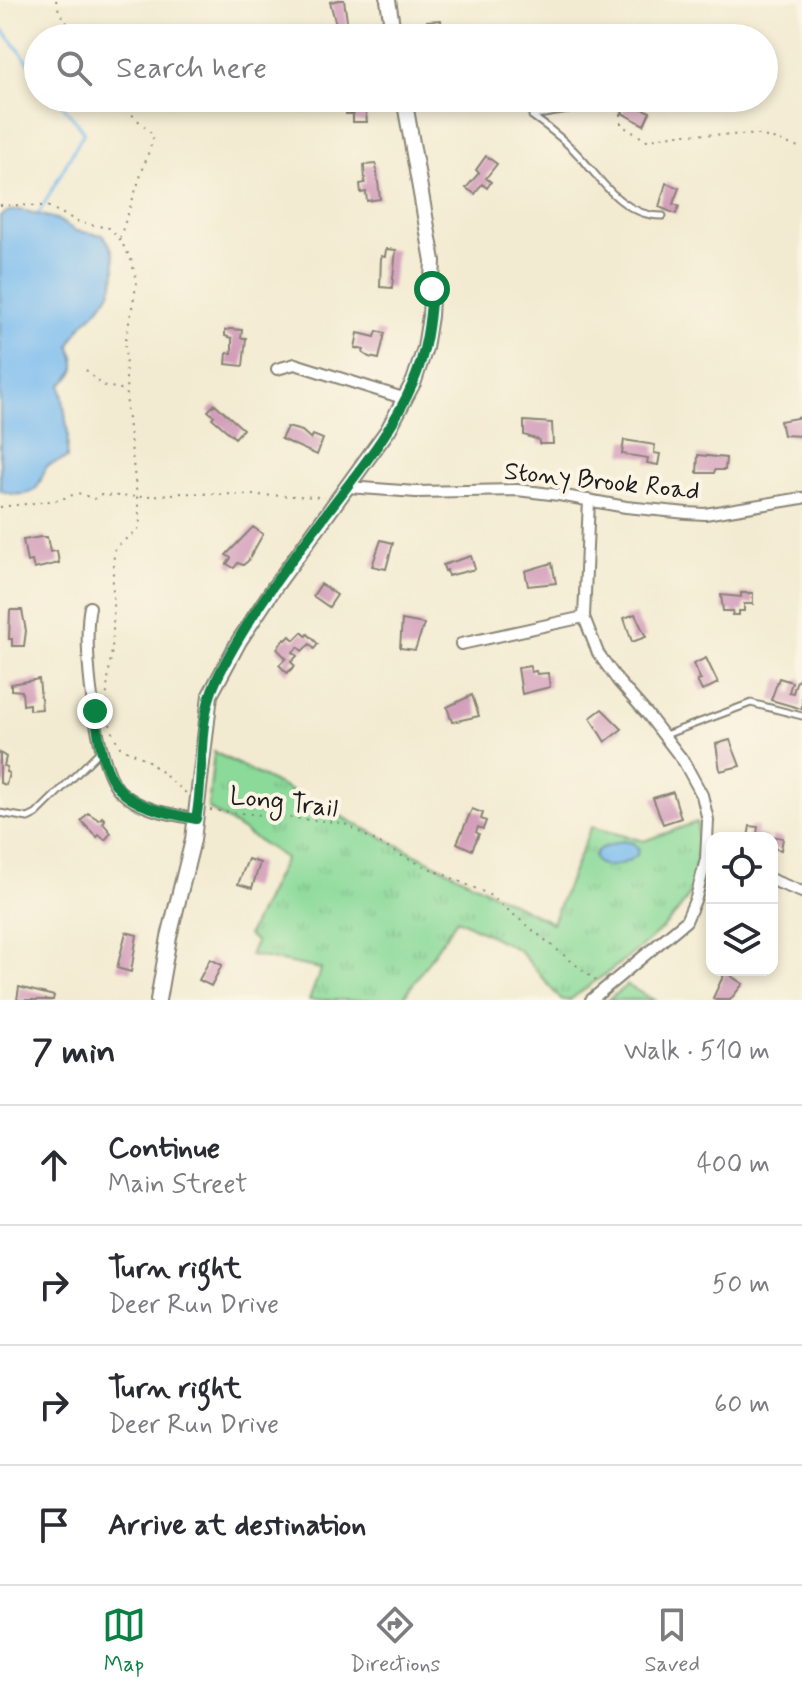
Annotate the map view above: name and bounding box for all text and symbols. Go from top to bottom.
search box [24,24,778,112]
icon: search [52,46,96,90]
text: Search here [116,49,267,88]
route start [414,271,450,307]
street label: Stony Brook Road [502,455,701,509]
route end [77,693,113,729]
street label: Long Trail [228,780,340,828]
map controls [706,832,778,976]
button: locate [706,832,778,904]
button: layers [706,904,778,976]
text: 7 min [32,1030,116,1075]
text: Walk · 510 m [624,1035,770,1069]
text: Continue [108,1129,220,1168]
icon: ahead [32,1143,76,1187]
text: 400 m [697,1148,770,1182]
text: Main Street [108,1168,248,1202]
text: Turn right [108,1249,241,1288]
icon: right [32,1263,76,1307]
text: 50 m [712,1268,770,1302]
text: Deer Run Drive [108,1288,279,1322]
text: Turn right [108,1369,241,1408]
icon: right [32,1383,76,1427]
text: 60 m [714,1388,770,1422]
text: Deer Run Drive [108,1408,279,1442]
icon: arrive [32,1503,76,1547]
text: Arrive at destination [108,1506,366,1545]
tab: Map [102,1603,146,1679]
tab: Directions [350,1603,440,1679]
tab: Saved [644,1603,700,1679]

